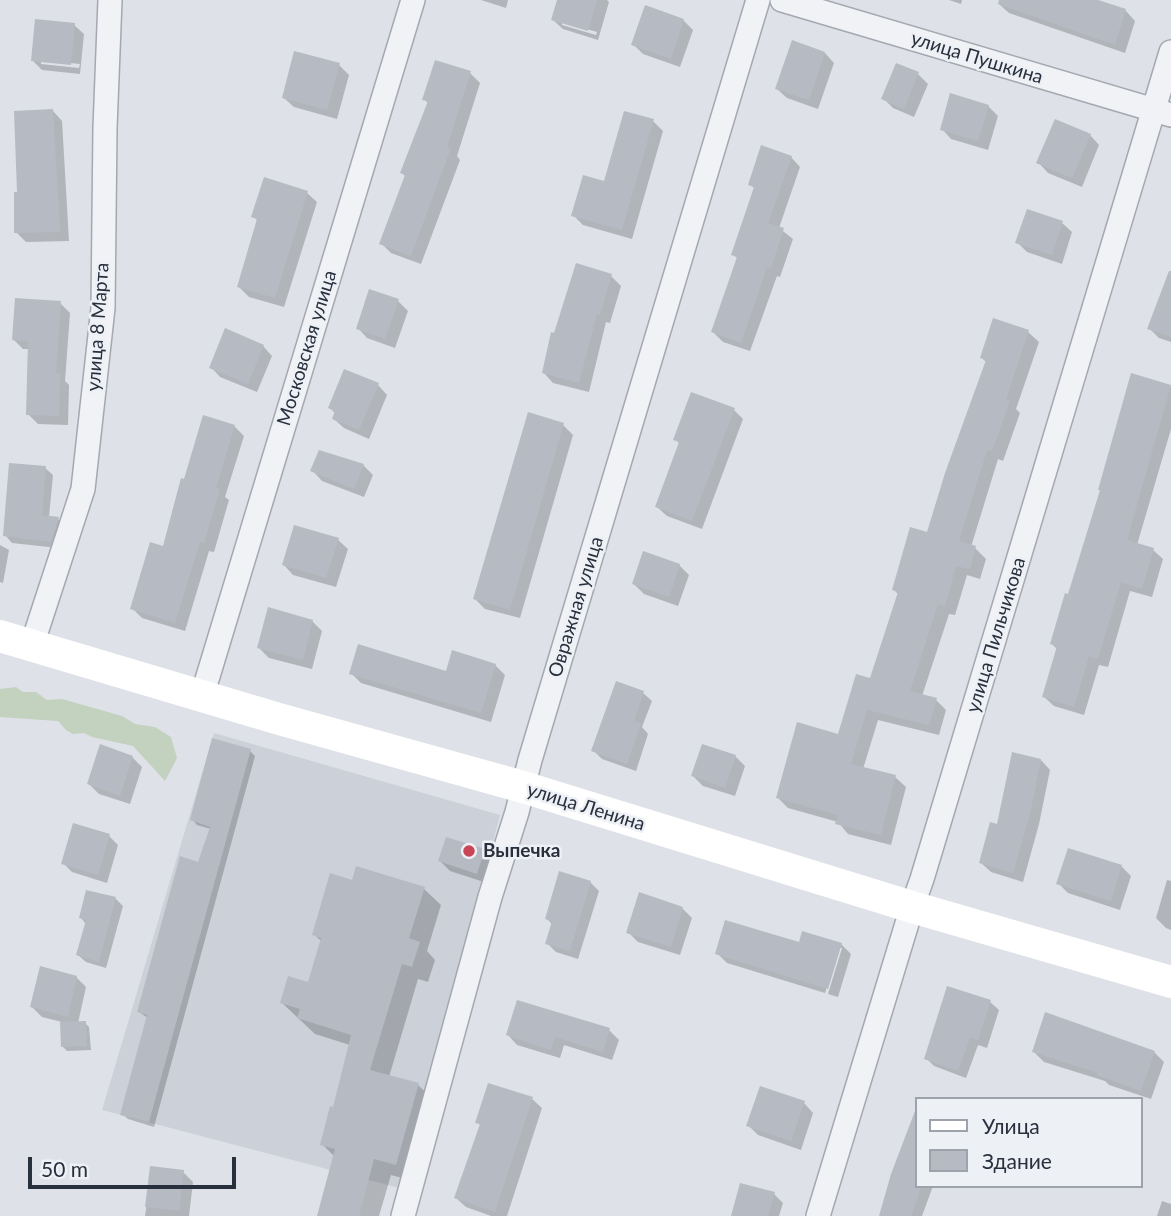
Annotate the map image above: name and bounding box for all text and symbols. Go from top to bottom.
street label: улица Пушкина [908,27,1046,89]
street label: улица 8 Марта [82,262,114,392]
street label: Московская улица [273,268,341,428]
street label: Овражная улица [544,534,608,680]
street label: улица Пильчикова [962,555,1030,715]
street label: улица Ленина [524,778,648,836]
place label: Выпечка [483,840,560,862]
marker: Выпечка [461,843,477,859]
legend [916,1097,1143,1188]
text: Улица [982,1113,1040,1138]
scale bar [32,1142,240,1186]
text: Здание [982,1148,1052,1173]
text: 50 m [41,1156,88,1181]

